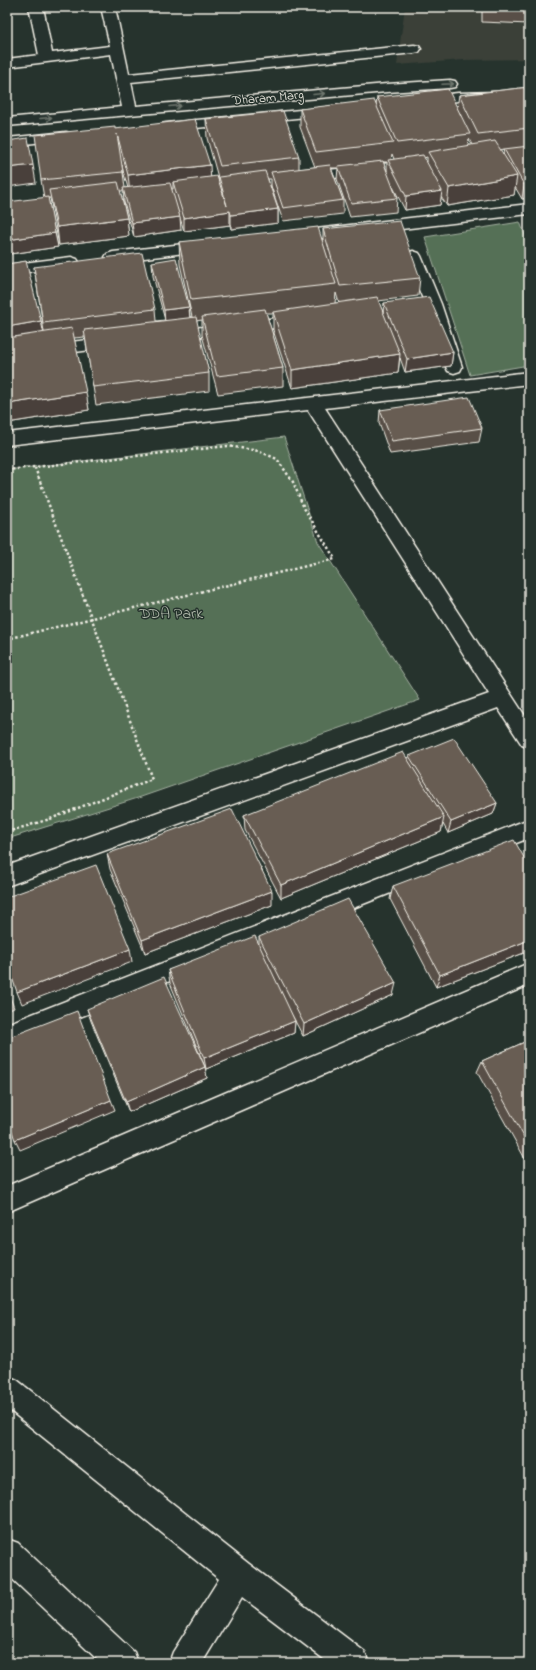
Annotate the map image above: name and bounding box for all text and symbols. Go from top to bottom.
one-way arrow [441,80,454,88]
street label: Dharam Marg [230,85,305,112]
one-way arrow [312,90,325,97]
one-way arrow [168,103,181,110]
one-way arrow [39,114,52,122]
park label: DDA Park [138,602,204,626]

